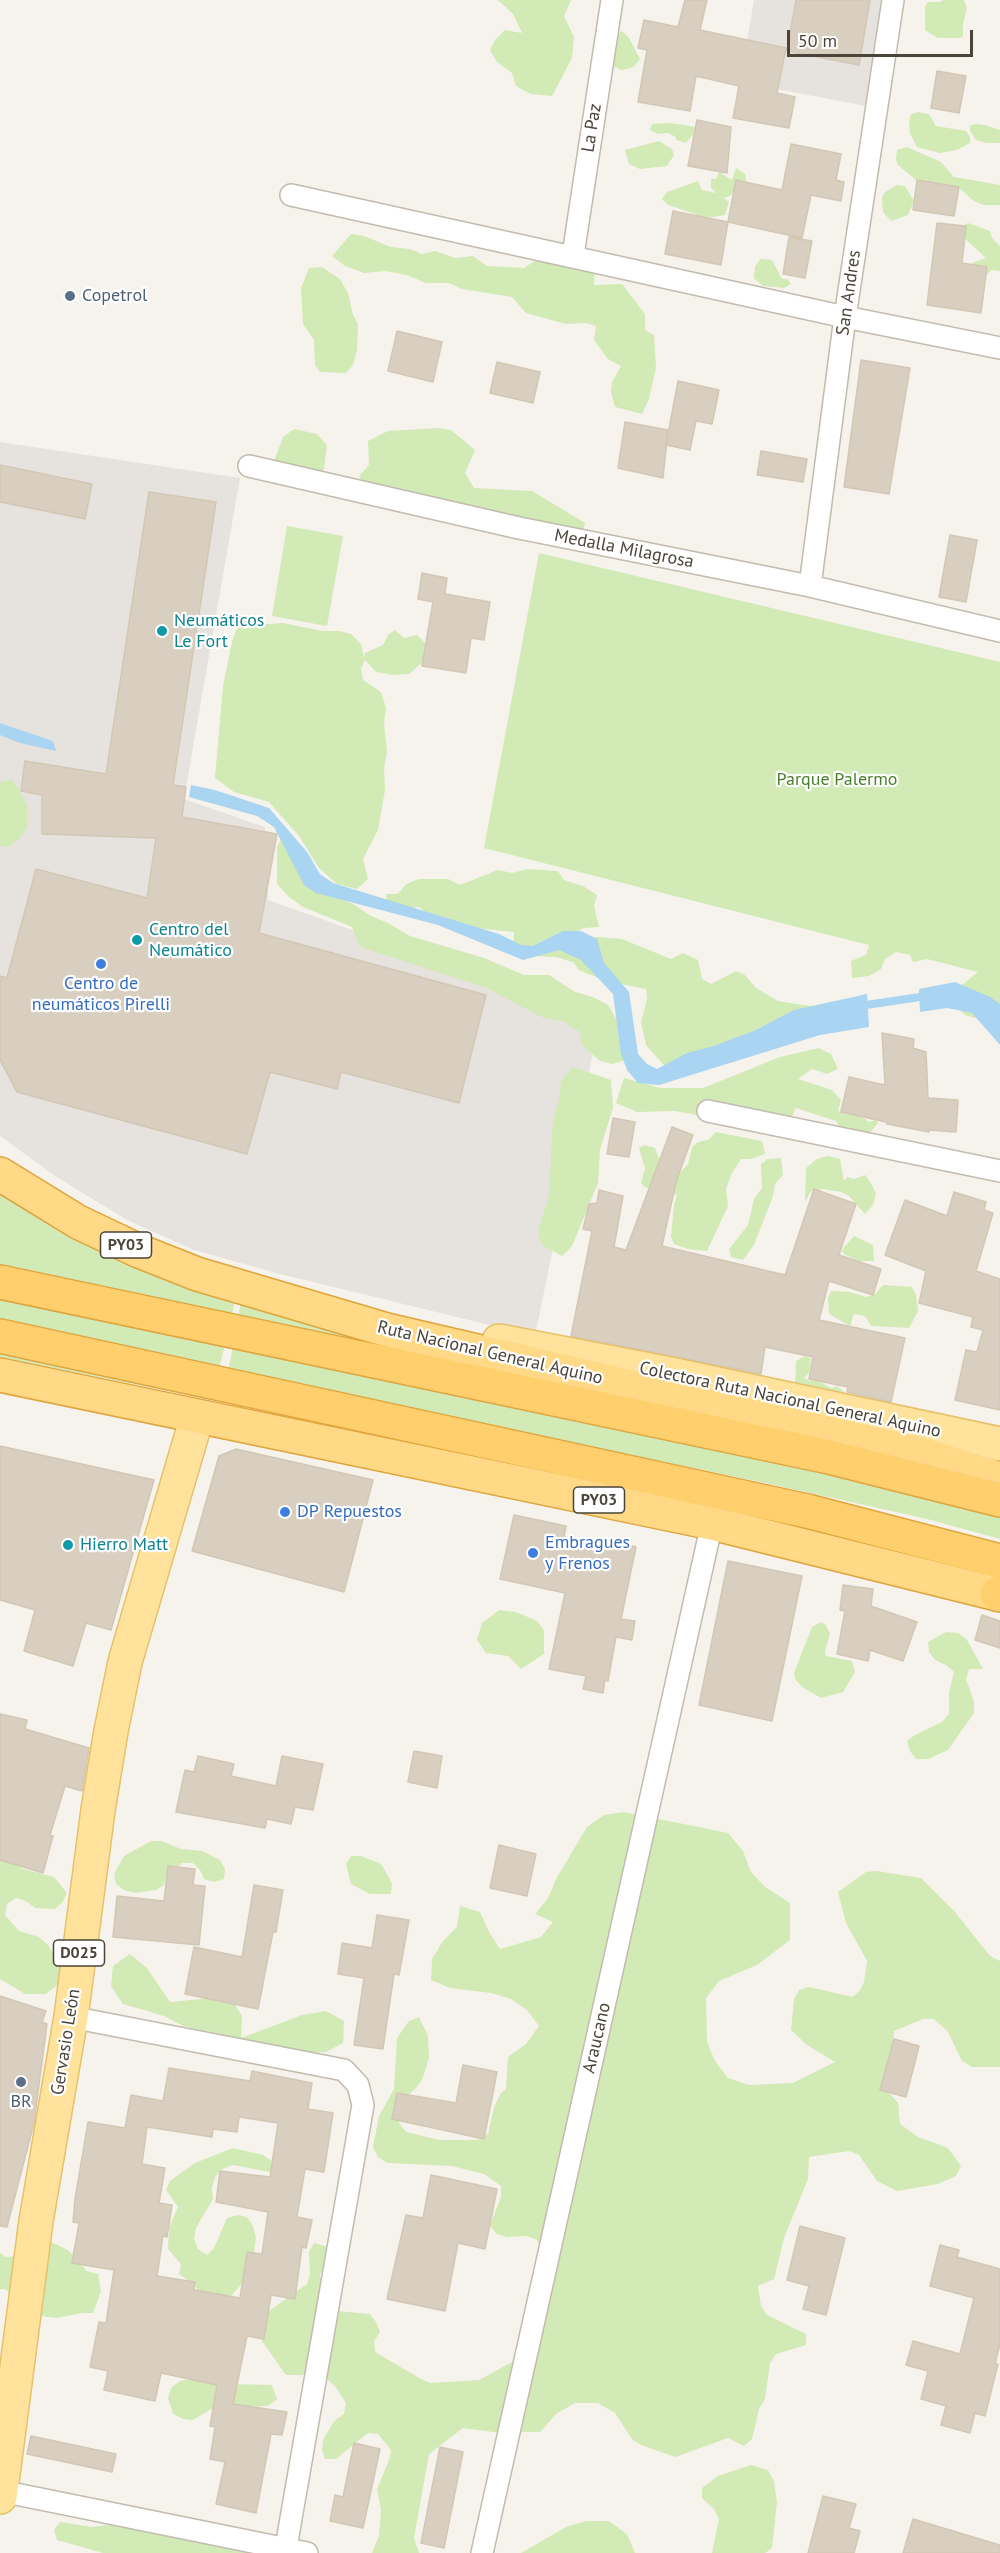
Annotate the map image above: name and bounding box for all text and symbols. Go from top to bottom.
scale bar [790,18,976,56]
text: 50 m [798,29,837,52]
street label: La Paz [577,102,607,154]
street label: San Andres [832,249,866,337]
place label: Copetrol [82,285,147,307]
marker: Copetrol [63,289,77,303]
street label: Medalla Milagrosa [553,525,695,573]
place label: Neumáticos Le Fort [174,610,264,652]
marker: Neumáticos Le Fort [155,624,169,638]
park label: Parque Palermo [777,769,897,791]
place label: Centro del Neumático [149,919,232,962]
marker: Centro del Neumático [130,933,144,947]
marker: Centro de neumáticos Pirelli [94,957,108,971]
place label: Centro de neumáticos Pirelli [32,973,170,1016]
road number: PY03 [100,1232,152,1258]
street label: Ruta Nacional General Aquino [375,1317,605,1389]
street label: Colectora Ruta Nacional General Aquino [637,1357,943,1443]
road number: PY03 [574,1487,624,1513]
place label: DP Repuestos [297,1501,402,1523]
marker: DP Repuestos [278,1505,292,1519]
place label: Embragues y Frenos [545,1532,630,1574]
place label: Hierro Matt [80,1534,168,1556]
marker: Hierro Matt [61,1538,75,1552]
marker: Embragues y Frenos [526,1546,540,1560]
road number: D025 [54,1940,104,1966]
street label: Gervasio León [47,1987,85,2097]
street label: Araucano [578,2001,616,2075]
marker: BR [14,2075,28,2089]
place label: BR [10,2091,32,2113]

